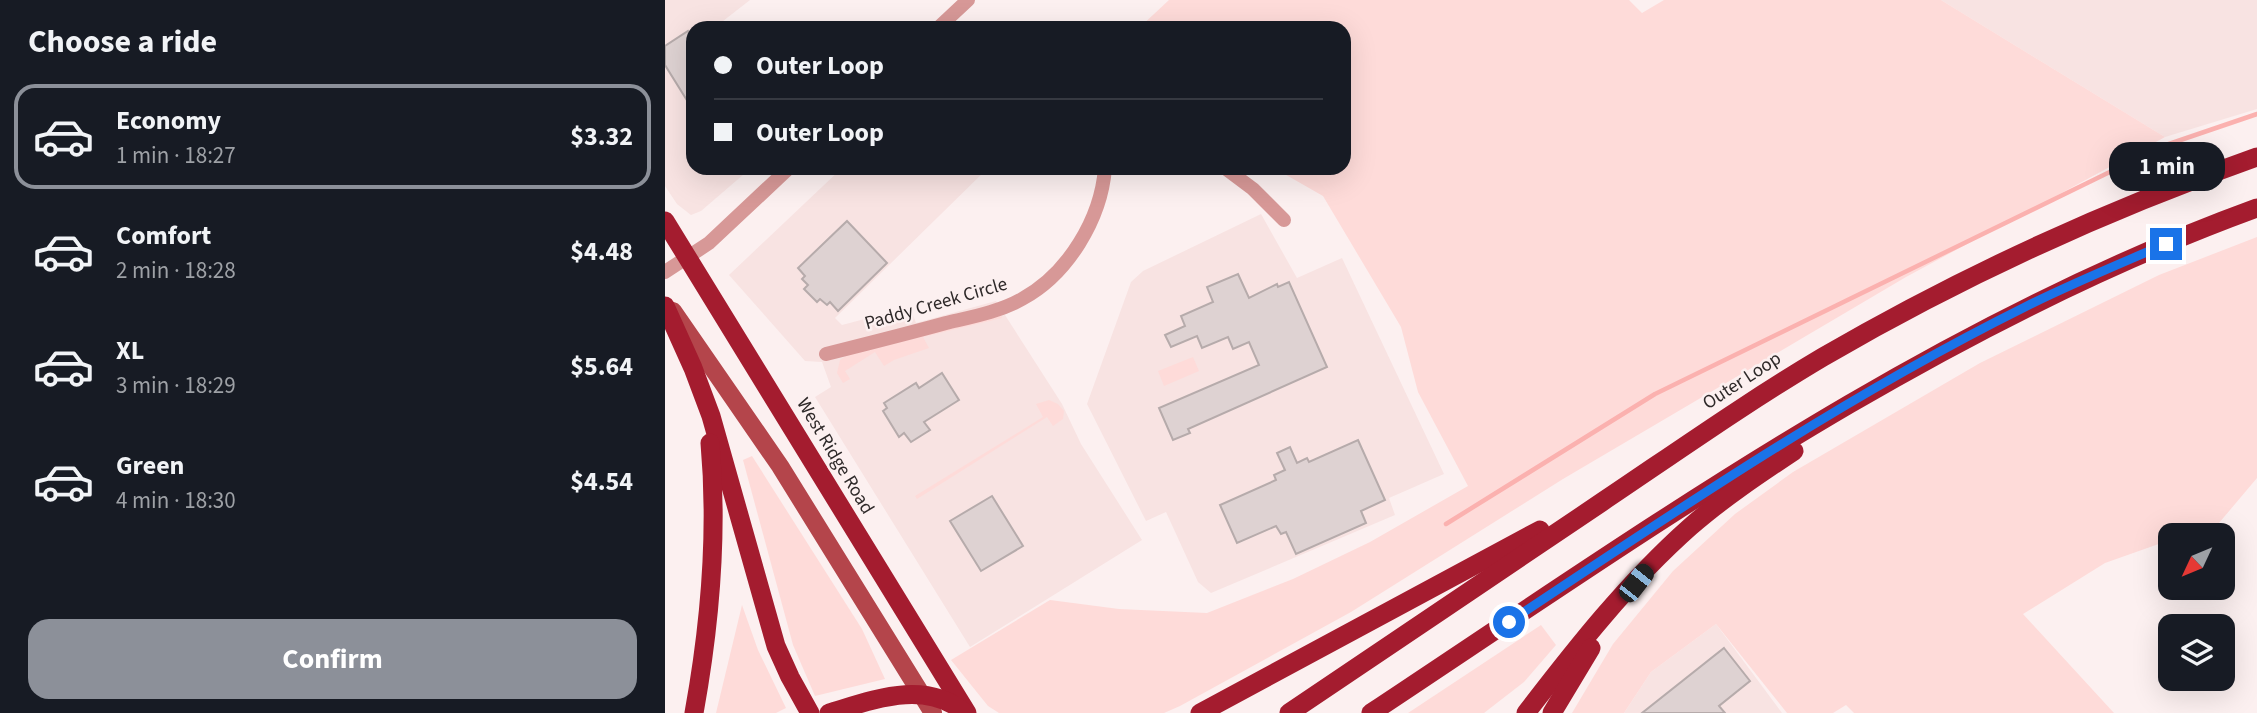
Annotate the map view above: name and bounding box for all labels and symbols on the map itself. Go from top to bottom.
callout: 1 min [2108,142,2224,191]
route end [2150,228,2182,260]
street label: Paddy Creek Circle [861,271,1011,337]
street label: Outer Loop [1697,345,1787,417]
street label: West Ridge Road [790,393,880,519]
north arrow [2158,523,2235,600]
car [1615,560,1658,606]
route start [1493,606,1525,638]

